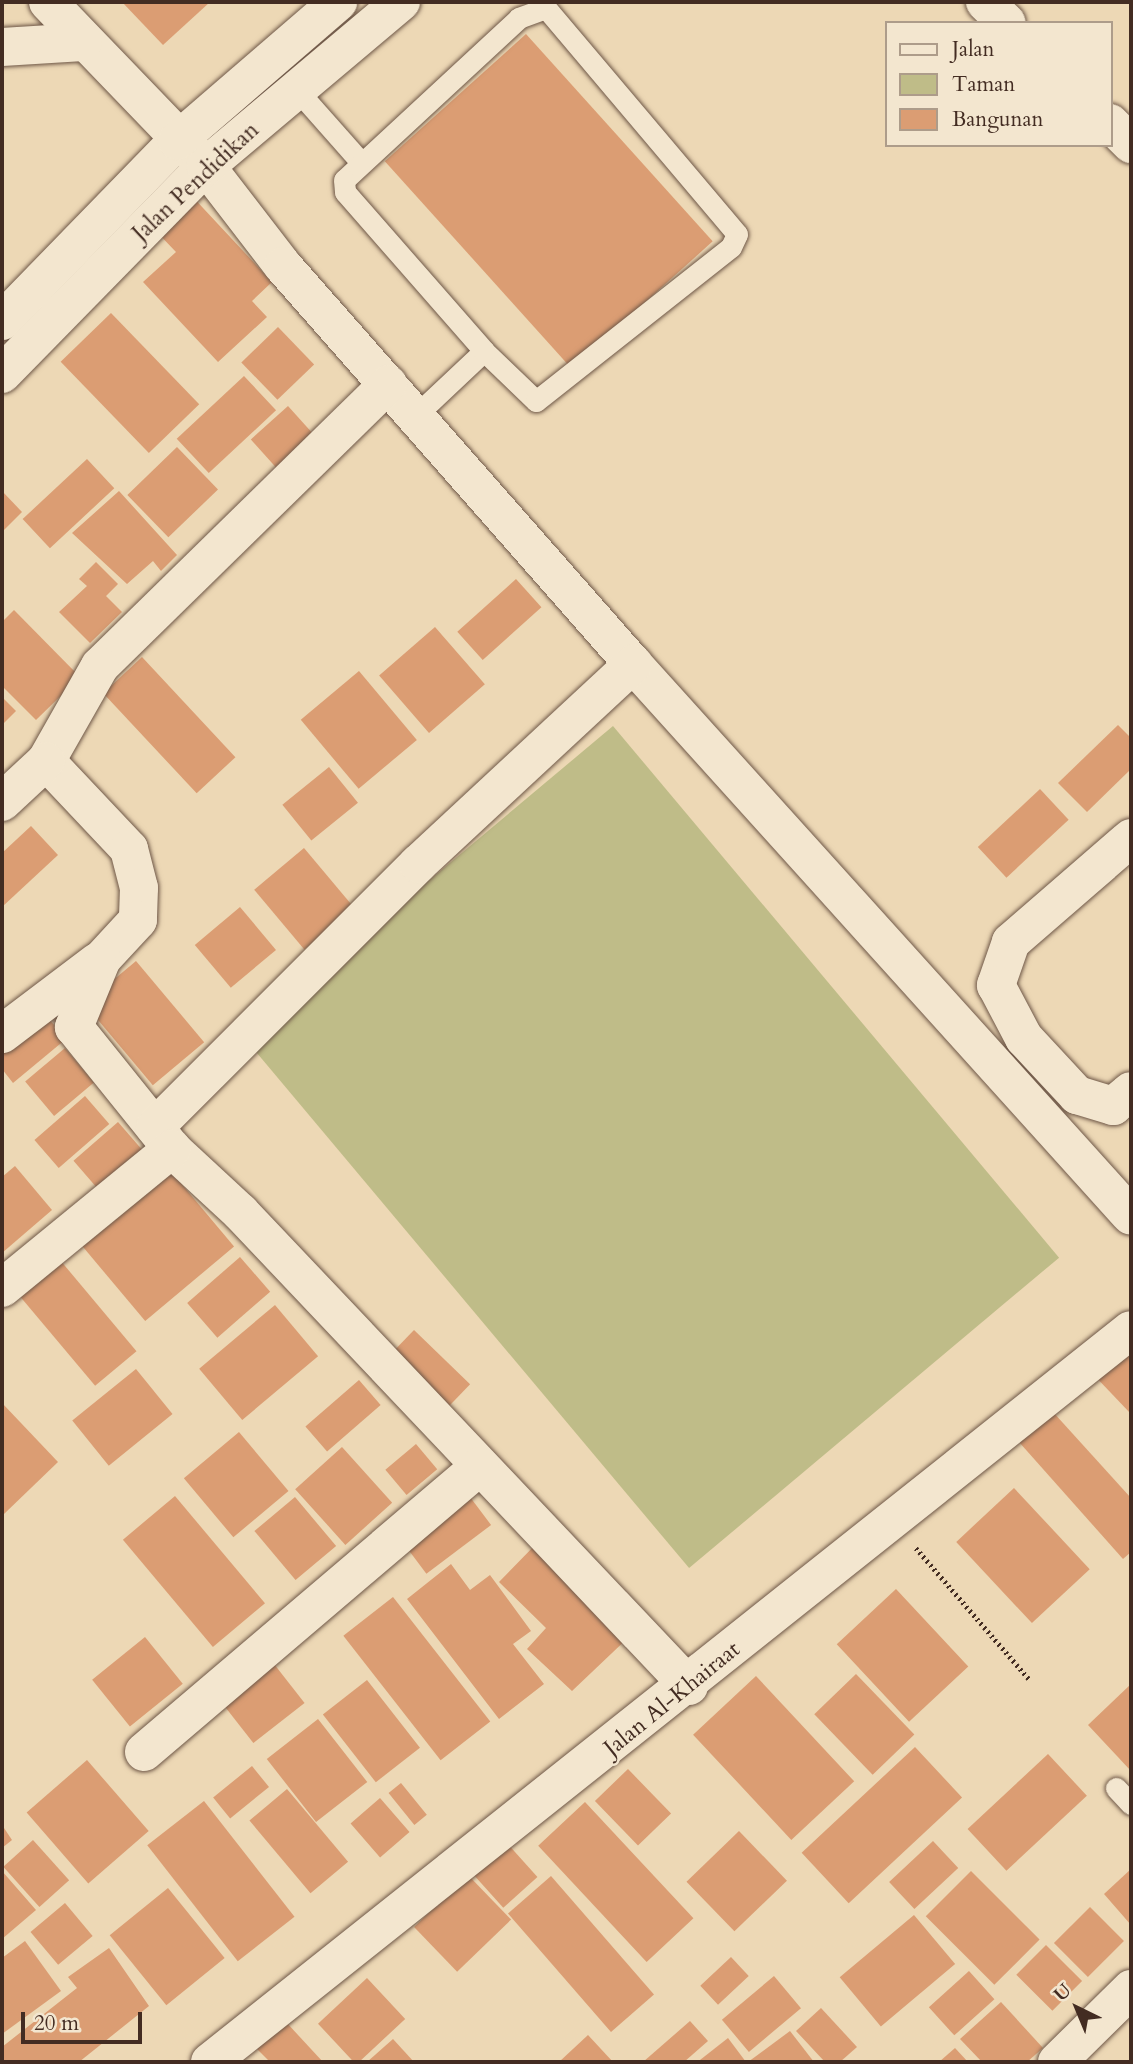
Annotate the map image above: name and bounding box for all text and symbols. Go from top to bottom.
legend [884,21,1112,147]
text: Jalan [952,35,995,64]
text: Taman [952,70,1015,99]
text: Bangunan [952,105,1044,134]
street label: Jalan Pendidikan [127,116,265,248]
street label: Jalan Al-Khairaat [598,1636,746,1762]
north arrow [1042,1973,1112,2043]
text: U [1048,1978,1077,2007]
scale bar [24,1997,145,2041]
text: 20 m [34,2009,79,2038]

